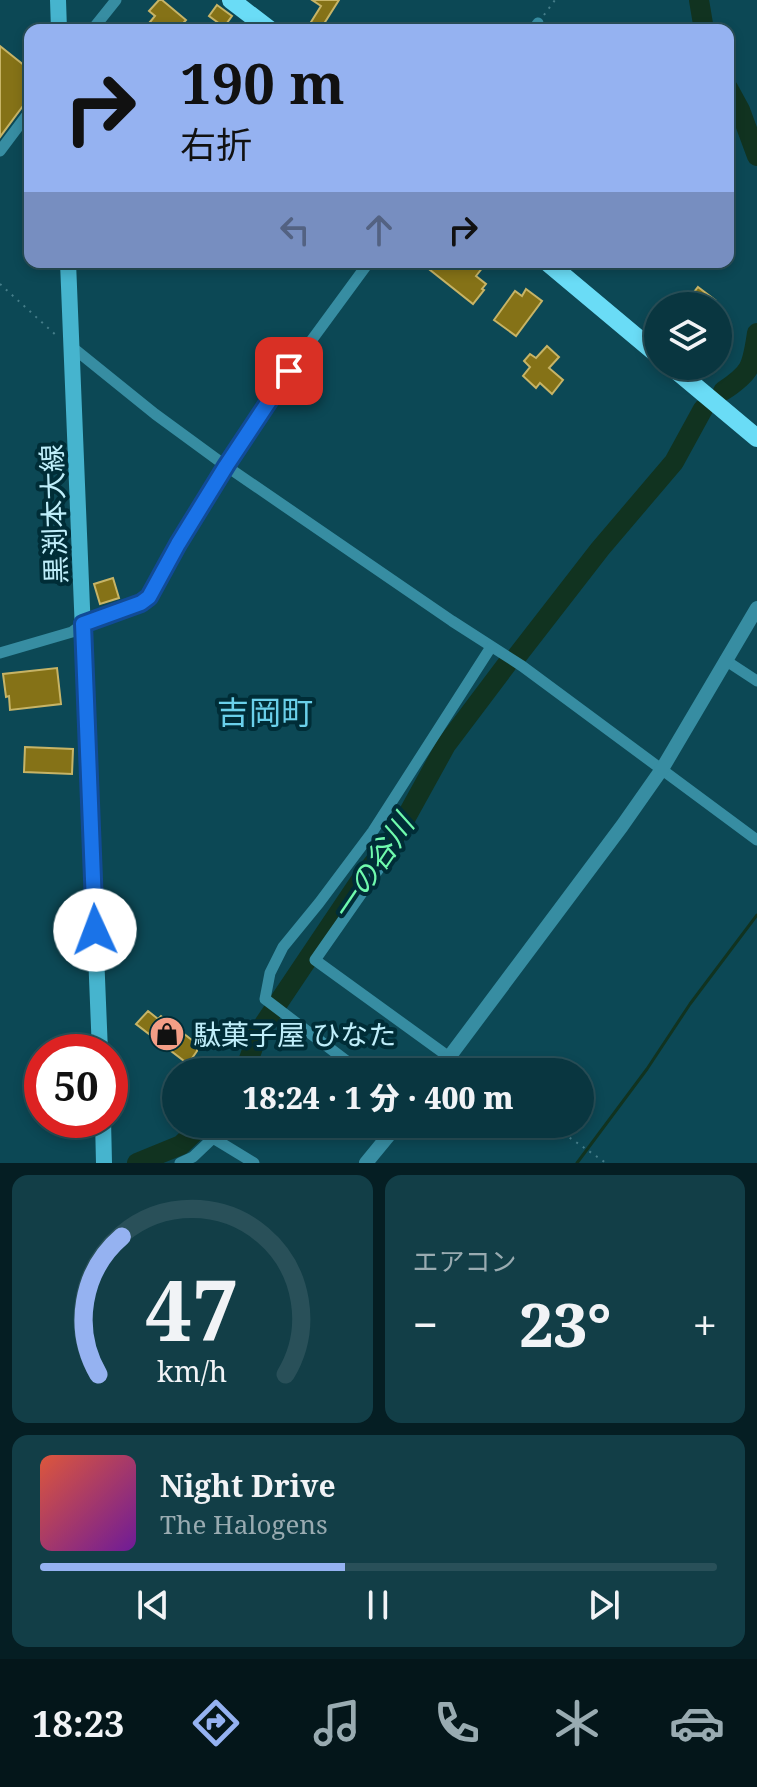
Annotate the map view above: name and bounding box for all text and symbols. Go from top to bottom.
text: 190 m [180,44,345,120]
icon: right [48,56,152,160]
text: 右折 [180,120,252,169]
icon: left [273,208,317,252]
icon: ahead [357,208,401,252]
icon: right [441,208,485,252]
map controls [644,292,732,380]
button: layers [644,292,732,380]
pin [255,337,323,405]
icon: arrive [267,349,311,393]
street label: 黒渕本大線 [32,443,74,585]
district label: 吉岡町 [217,690,313,733]
water label: 一の谷川 [321,803,424,928]
position arrow [53,888,137,972]
shop icon: 駄菓子屋 ひなた [148,1015,186,1053]
place label: 駄菓子屋 ひなた [193,1015,396,1053]
speed limit sign: 50 [24,1034,128,1138]
text: 18:24 · 1 分 · 400 m [242,1077,514,1118]
text: エアコン [413,1243,517,1279]
text: 47 [145,1252,239,1365]
text: 23° [519,1283,611,1365]
text: − [413,1294,438,1354]
text: + [692,1294,717,1354]
text: km/h [157,1351,227,1390]
text: Night Drive [160,1465,336,1506]
text: The Halogens [160,1506,328,1542]
icon: previous [131,1583,175,1627]
icon: pause [356,1583,400,1627]
icon: next [582,1583,626,1627]
icon: directions [188,1695,244,1751]
icon: music [309,1695,365,1751]
icon: phone [429,1695,485,1751]
icon: climate [549,1695,605,1751]
icon: car [669,1695,725,1751]
text: 18:23 [32,1699,124,1748]

